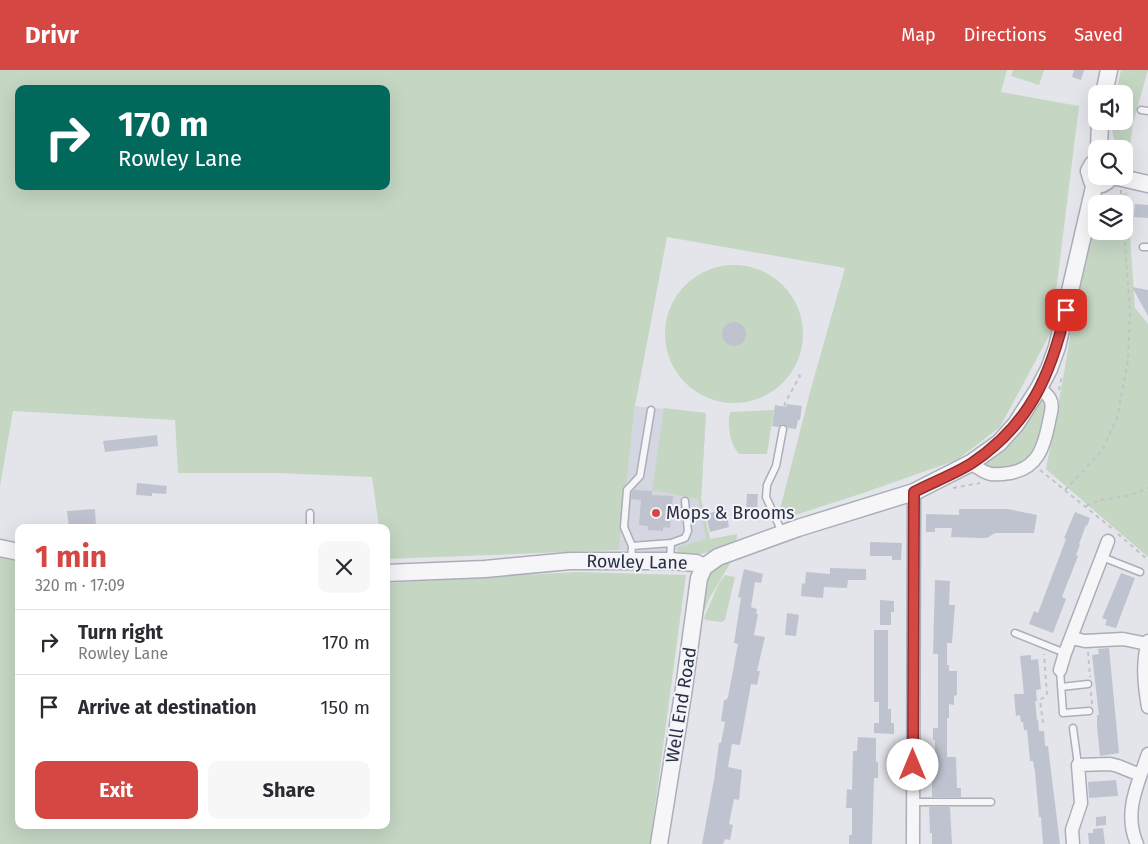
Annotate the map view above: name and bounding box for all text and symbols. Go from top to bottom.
text: Drivr [25,21,79,49]
text: Map [901,24,936,46]
text: Directions [964,24,1046,46]
text: Saved [1074,24,1123,46]
map controls [1088,85,1133,240]
button: sound [1088,85,1133,130]
text: 170 m [118,103,209,145]
icon: right [35,105,100,170]
button: search [1088,140,1133,185]
text: Rowley Lane [118,145,242,172]
button: layers [1088,195,1133,240]
pin [1045,289,1087,331]
icon: arrive [1052,296,1080,324]
place label: Mops & Brooms [666,502,794,524]
marker: Mops & Brooms [650,507,662,519]
text: 1 min [35,539,107,575]
button: close [318,541,370,593]
street label: Rowley Lane [586,550,688,574]
text: 320 m · 17:09 [35,576,125,595]
text: Turn right [78,621,163,644]
icon: right [35,628,63,656]
text: 170 m [322,631,370,654]
text: Rowley Lane [78,644,168,663]
street label: Well End Road [661,646,701,764]
icon: arrive [35,693,63,721]
text: Arrive at destination [78,696,257,719]
text: 150 m [320,696,370,719]
position arrow [886,738,938,790]
button: Exit [35,761,198,819]
button: Share [208,761,370,819]

